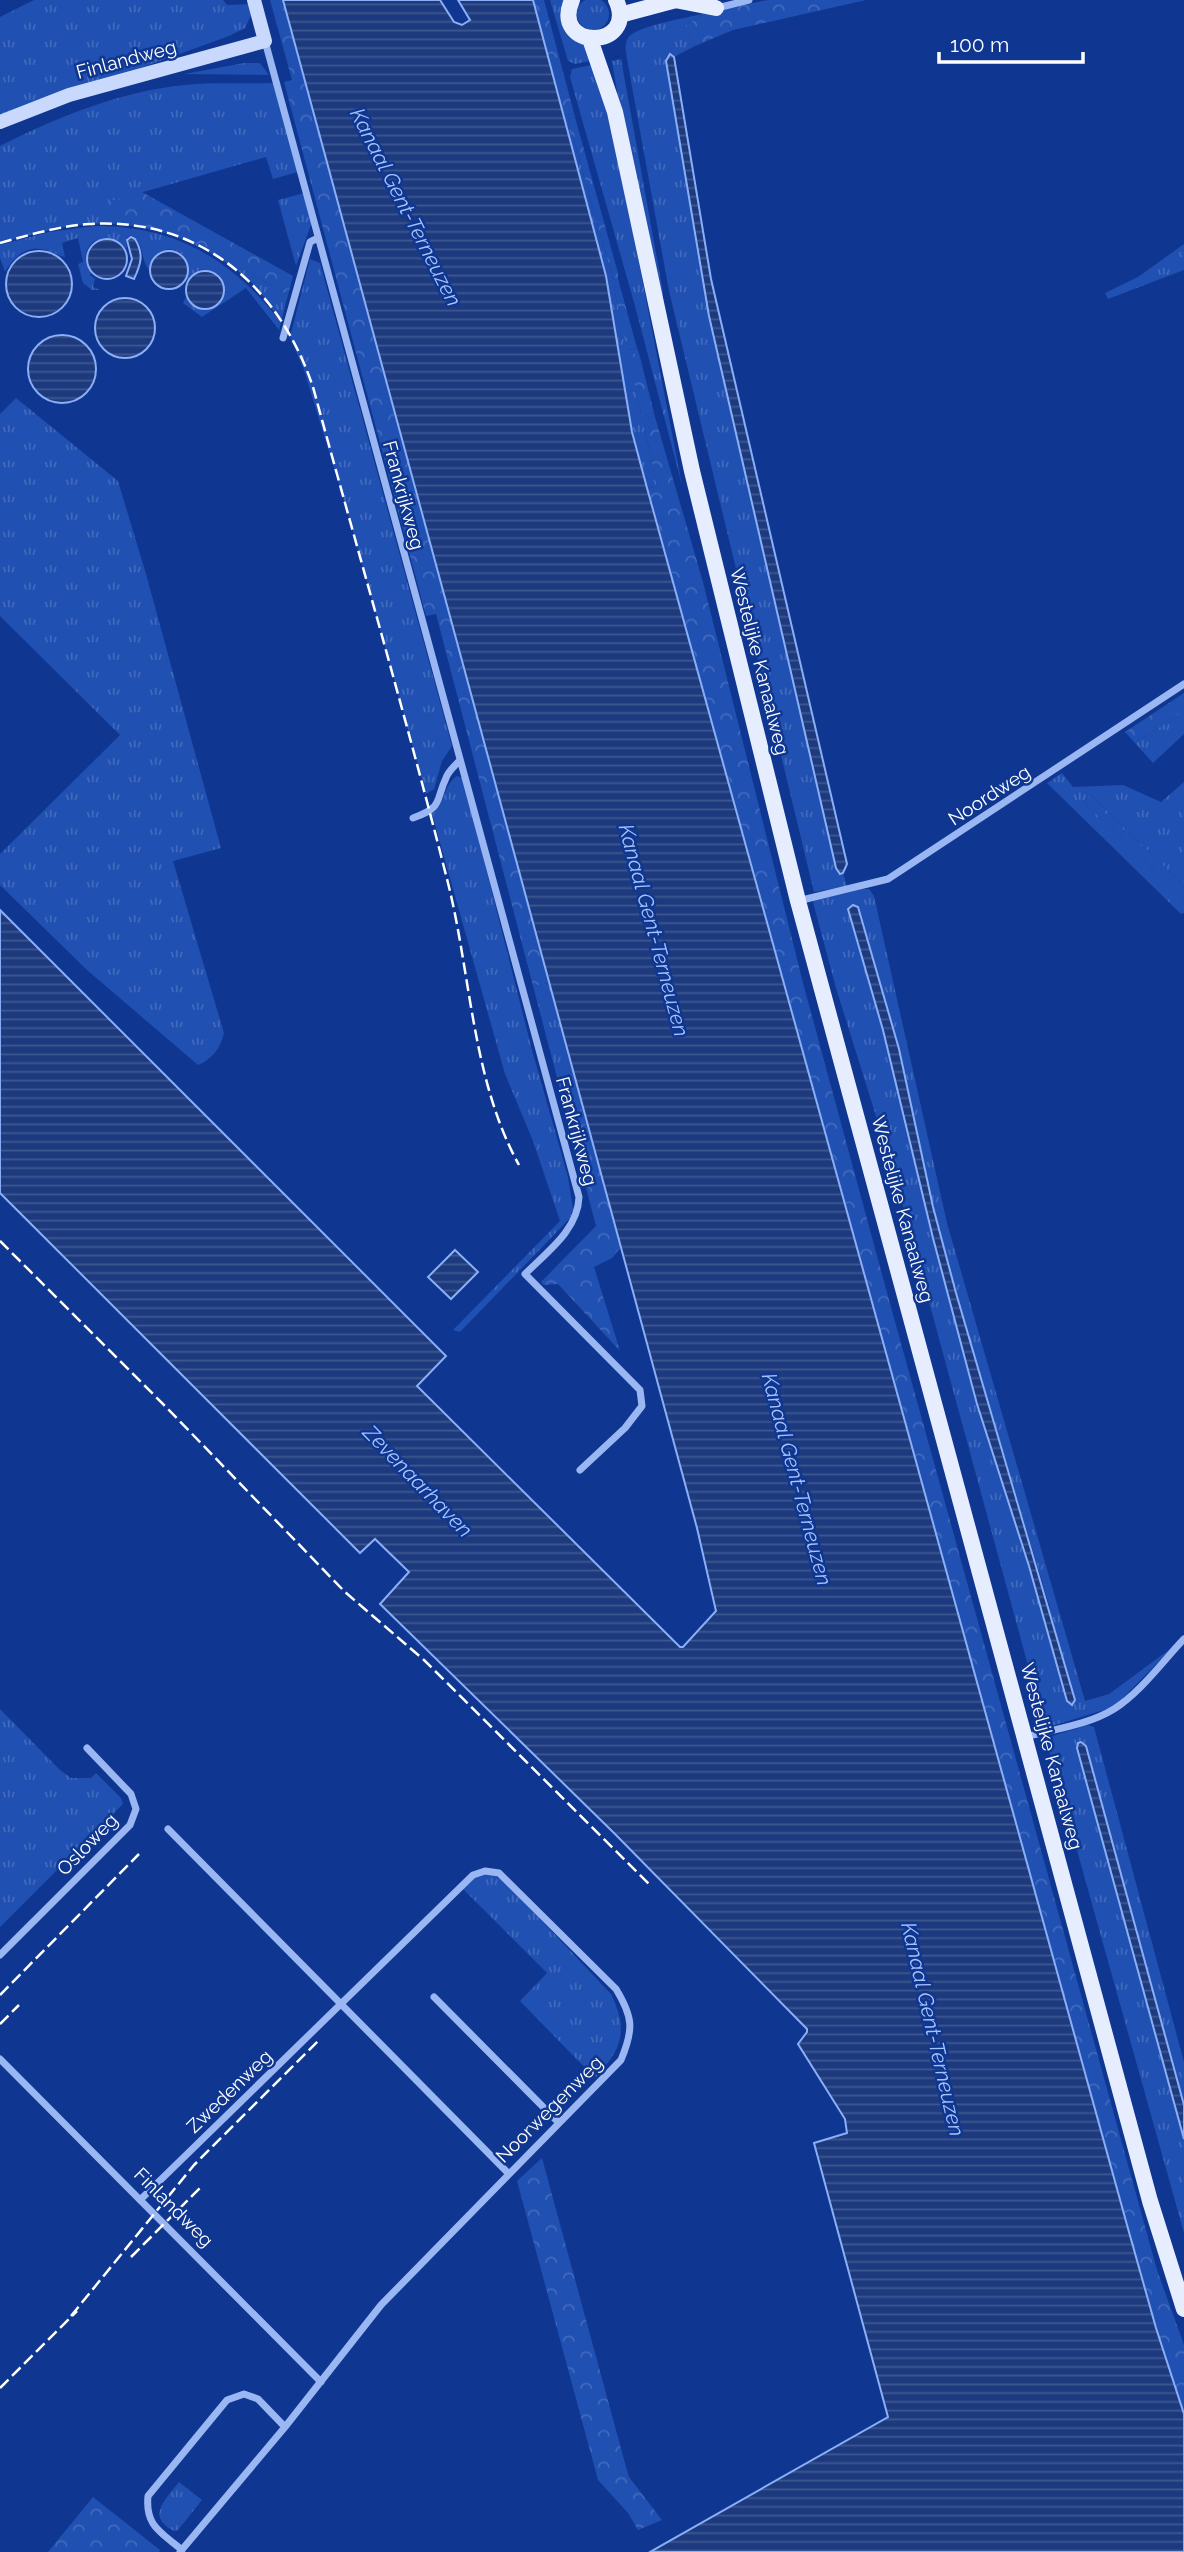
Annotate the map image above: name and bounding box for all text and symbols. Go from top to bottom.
scale bar [939,21,1082,65]
text: 100 m [950,32,1009,57]
street label: Finlandweg [73,35,179,83]
water label: Kanaal Gent-Terneuzen [345,104,467,310]
street label: Frankrijkweg [379,438,429,552]
street label: Westelijke Kanaalweg [726,565,794,757]
street label: Noordweg [944,760,1034,830]
water label: Kanaal Gent-Terneuzen [614,821,694,1039]
street label: Frankrijkweg [552,1074,602,1188]
street label: Westelijke Kanaalweg [867,1113,939,1305]
water label: Kanaal Gent-Terneuzen [757,1370,837,1588]
water label: Zevenaarhaven [358,1419,478,1542]
street label: Westelijke Kanaalweg [1016,1660,1088,1852]
street label: Osloweg [52,1808,122,1880]
water label: Kanaal Gent-Terneuzen [896,1919,970,2139]
street label: Zwedenweg [182,2045,276,2137]
street label: Noorwegenweg [491,2051,607,2167]
street label: Finlandweg [130,2163,218,2251]

